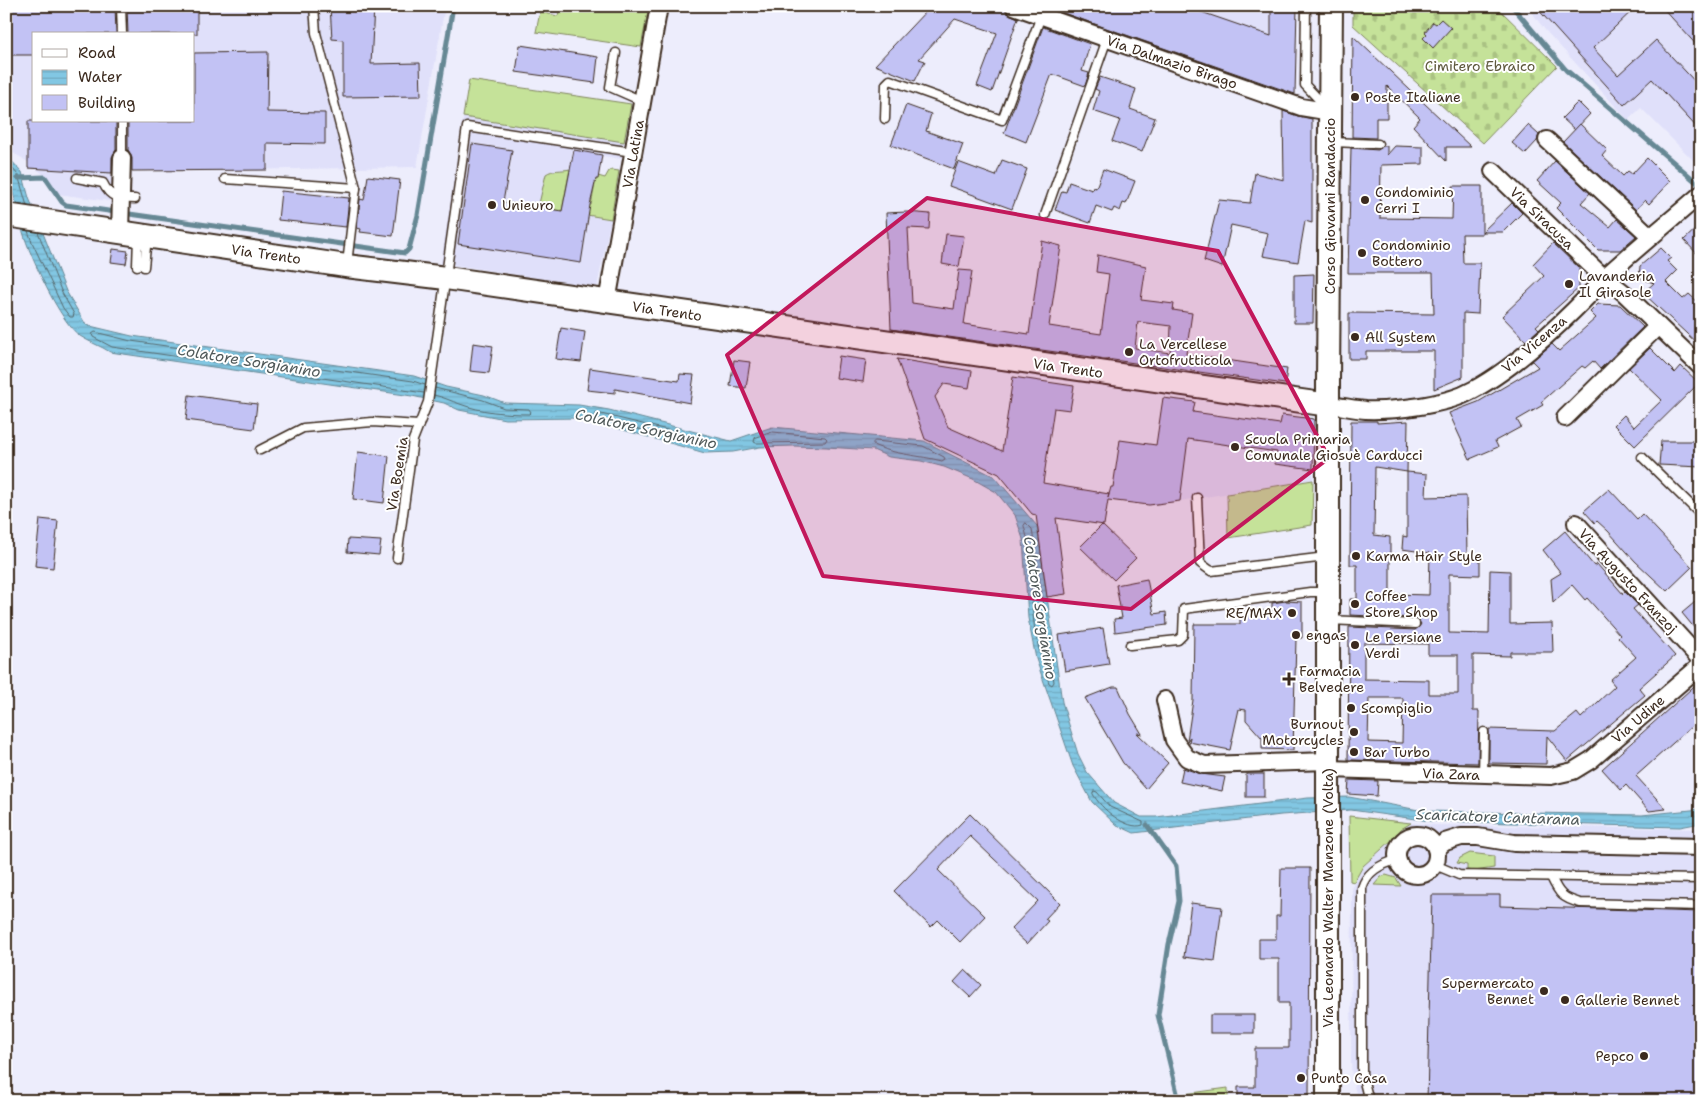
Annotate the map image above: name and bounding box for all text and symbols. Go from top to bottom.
street label: Via Dalmazio Birago [1104,31,1240,93]
legend [32,32,195,122]
text: Road [78,43,116,63]
park label: Cimitero Ebraico [1425,57,1535,75]
text: Water [78,67,122,87]
place label: Poste Italiane [1365,88,1461,106]
marker: Poste Italiane [1349,91,1361,103]
text: Building [78,93,135,113]
street label: Via Latina [618,118,648,190]
street label: Corso Giovanni Randaccio [1321,118,1339,294]
place label: Condominio Cerri I [1375,183,1454,217]
street label: Via Siracusa [1506,183,1578,253]
marker: Condominio Cerri I [1359,194,1371,206]
place label: Unieuro [502,196,554,214]
marker: Unieuro [486,199,498,211]
place label: Condominio Bottero [1372,236,1451,270]
street label: Via Trento [230,240,302,268]
marker: Condominio Bottero [1356,247,1368,259]
place label: Lavanderia Il Girasole [1579,267,1654,301]
marker: Lavanderia Il Girasole [1563,278,1575,290]
street label: Via Trento [631,297,703,325]
street label: Via Vicenza [1498,311,1571,376]
place label: All System [1365,328,1436,346]
marker: All System [1349,331,1361,343]
place label: La Vercellese Ortofrutticola [1139,335,1232,369]
water label: Colatore Sorgianino [176,340,322,382]
marker: La Vercellese Ortofrutticola [1123,346,1135,358]
street label: Via Trento [1032,354,1104,382]
water label: Colatore Sorgianino [573,404,719,454]
place label: Scuola Primaria Comunale Giosuè Carducci [1245,430,1423,464]
street label: Via Boemia [382,435,412,513]
marker: Scuola Primaria Comunale Giosuè Carducci [1229,441,1241,453]
street label: Via Augusto Franzoj [1575,525,1681,637]
water label: Colatore Sorgianino [1019,535,1061,681]
place label: Karma Hair Style [1366,547,1482,565]
marker: Karma Hair Style [1350,550,1362,562]
place label: Coffee Store Shop [1365,587,1438,621]
marker: Coffee Store Shop [1349,598,1361,610]
place label: RE/MAX [1226,604,1282,622]
marker: RE/MAX [1286,607,1298,619]
place label: engas [1306,626,1347,644]
place label: Le Persiane Verdi [1365,628,1442,662]
marker: engas [1290,629,1302,641]
marker: Le Persiane Verdi [1349,639,1361,651]
place label: Farmacia Belvedere [1299,662,1364,696]
marker: Farmacia Belvedere [1283,673,1295,685]
street label: Via Udine [1608,691,1668,747]
place label: Scompiglio [1361,699,1432,717]
marker: Scompiglio [1345,702,1357,714]
place label: Burnout Motorcycles [1262,715,1344,749]
marker: Burnout Motorcycles [1348,726,1360,738]
place label: Bar Turbo [1364,743,1430,761]
marker: Bar Turbo [1348,746,1360,758]
street label: Via Zara [1422,764,1480,784]
street label: Via Leonardo Walter Manzone (Volta) [1319,768,1337,1028]
water label: Scaricatore Cantarana [1416,804,1580,830]
place label: Supermercato Bennet [1442,974,1534,1008]
marker: Supermercato Bennet [1538,985,1550,997]
place label: Gallerie Bennet [1575,991,1680,1009]
marker: Gallerie Bennet [1559,994,1571,1006]
place label: Pepco [1595,1047,1634,1065]
marker: Pepco [1638,1050,1650,1062]
place label: Punto Casa [1311,1069,1387,1087]
marker: Punto Casa [1295,1072,1307,1084]

